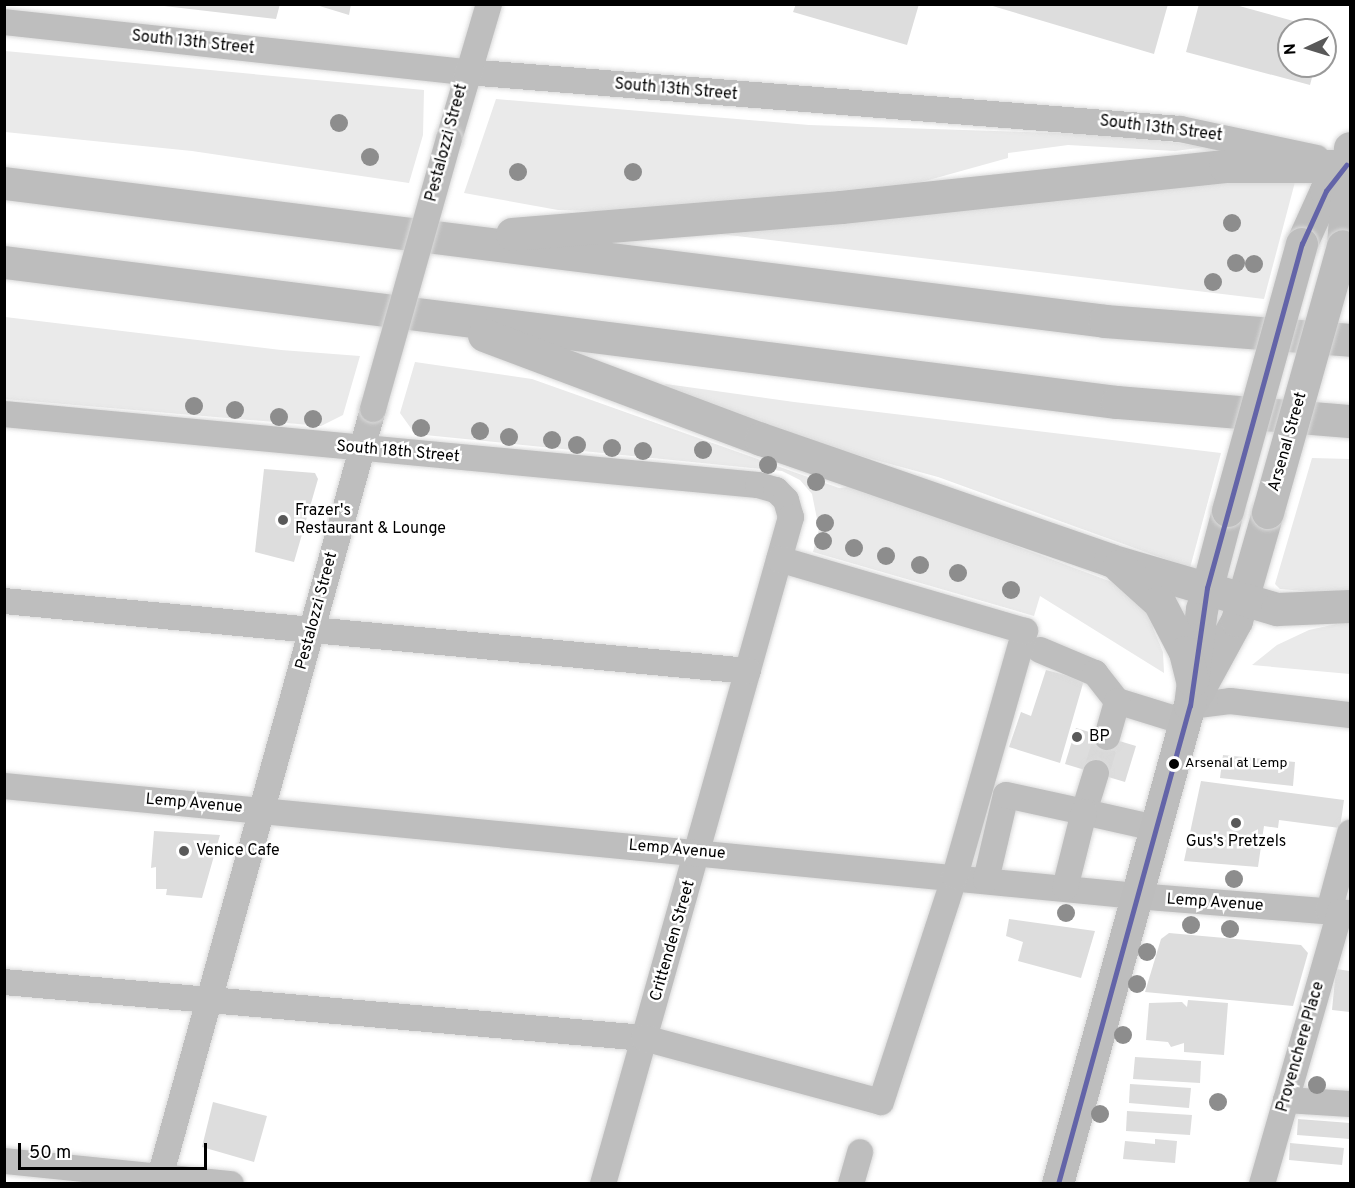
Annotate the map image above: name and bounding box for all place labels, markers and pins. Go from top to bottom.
place label: Frazer's Restaurant & Lounge [295,501,446,539]
marker: Frazer's Restaurant & Lounge [276,513,290,527]
place label: BP [1089,727,1110,747]
marker: BP [1070,730,1084,744]
place label: Arsenal at Lemp [1185,756,1287,772]
marker: Arsenal at Lemp [1168,758,1180,770]
marker: Gus's Pretzels [1229,816,1243,830]
place label: Gus's Pretzels [1186,832,1286,852]
place label: Venice Cafe [196,841,280,861]
marker: Venice Cafe [177,844,191,858]

